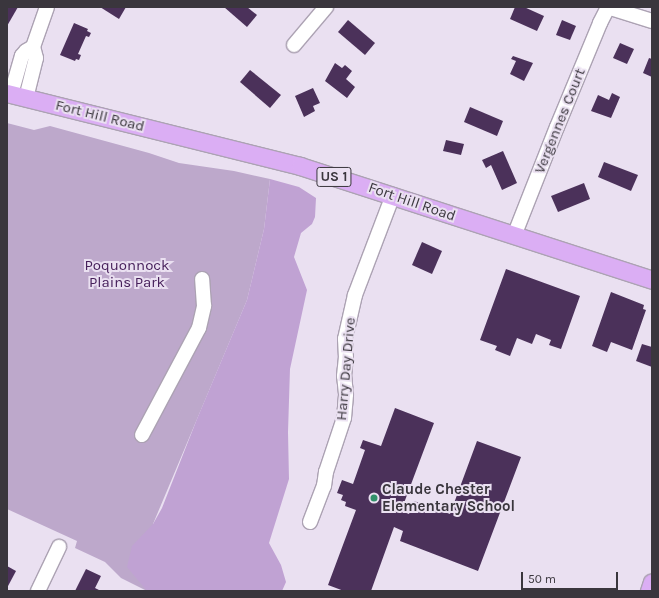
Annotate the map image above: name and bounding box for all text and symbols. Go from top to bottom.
street label: Vergennes Court [531,66,589,176]
street label: Fort Hill Road [54,96,146,136]
road number: US 1 [316,165,352,189]
street label: Fort Hill Road [366,179,458,225]
park label: Poquonnock Plains Park [84,256,170,291]
street label: Harry Day Drive [333,317,359,421]
place label: Claude Chester Elementary School [382,480,515,515]
marker: Claude Chester Elementary School [369,493,379,503]
scale bar [523,564,620,590]
text: 50 m [528,572,556,586]

